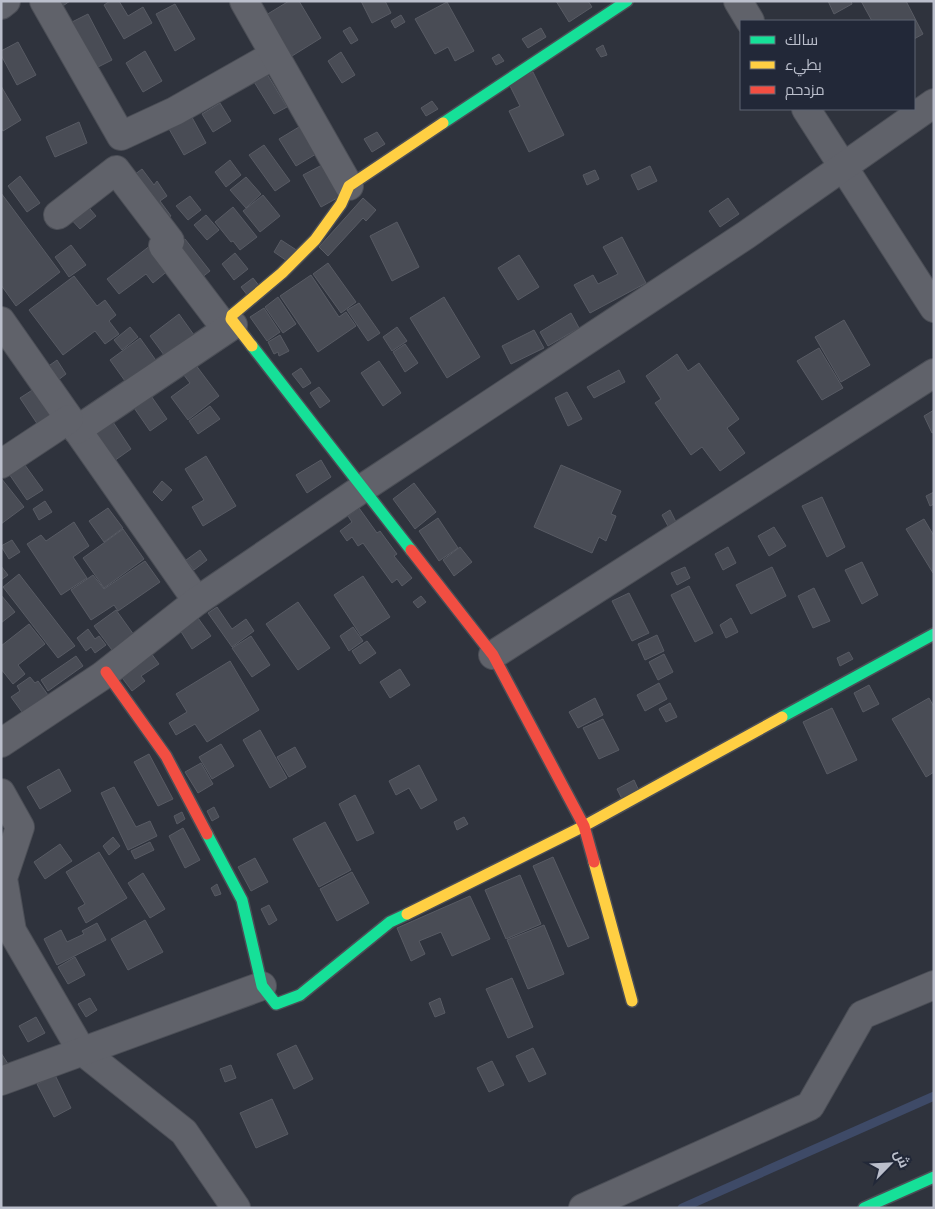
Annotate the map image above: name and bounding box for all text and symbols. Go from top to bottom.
legend [740,20,915,110]
text: سالك [785,31,818,49]
text: بطيء [785,56,822,77]
text: مزدحم [785,81,825,100]
north arrow [865,1139,915,1189]
text: ش [890,1147,913,1171]

